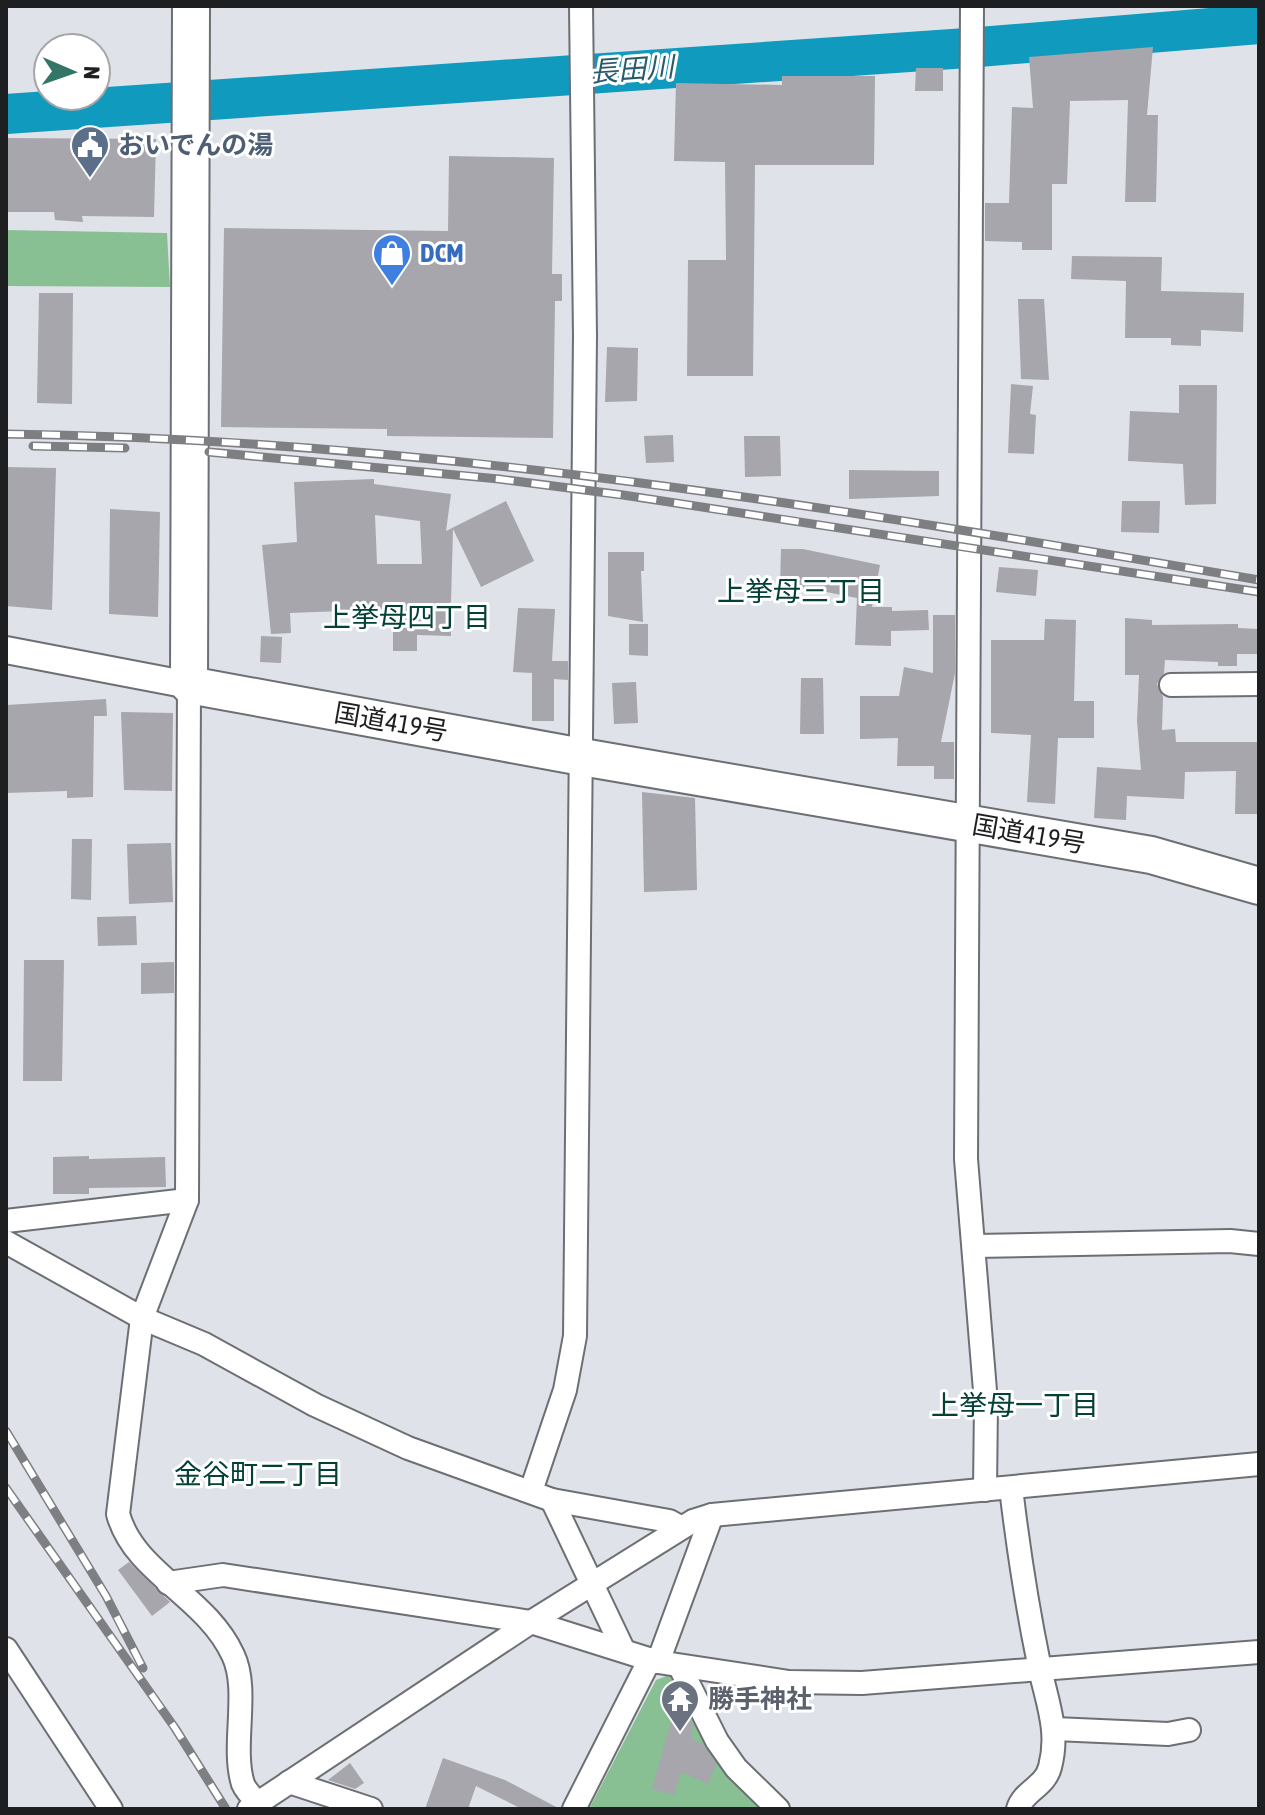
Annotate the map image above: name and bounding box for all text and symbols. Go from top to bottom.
north arrow [32,32,112,112]
water label: 長田川 [589,50,678,88]
text: N [79,66,105,80]
public building icon: おいでんの湯 [69,124,111,179]
place label: おいでんの湯 [118,130,273,160]
shop icon: DCM [371,232,413,287]
place label: DCM [420,238,464,268]
district label: 上挙母三丁目 [717,575,885,607]
district label: 上挙母四丁目 [323,601,491,633]
street label: 国道419号 [332,697,450,747]
street label: 国道419号 [970,809,1088,859]
district label: 上挙母一丁目 [931,1389,1099,1421]
district label: 金谷町二丁目 [174,1458,342,1490]
temple icon: 勝手神社 [659,1678,701,1733]
place label: 勝手神社 [708,1684,812,1714]

